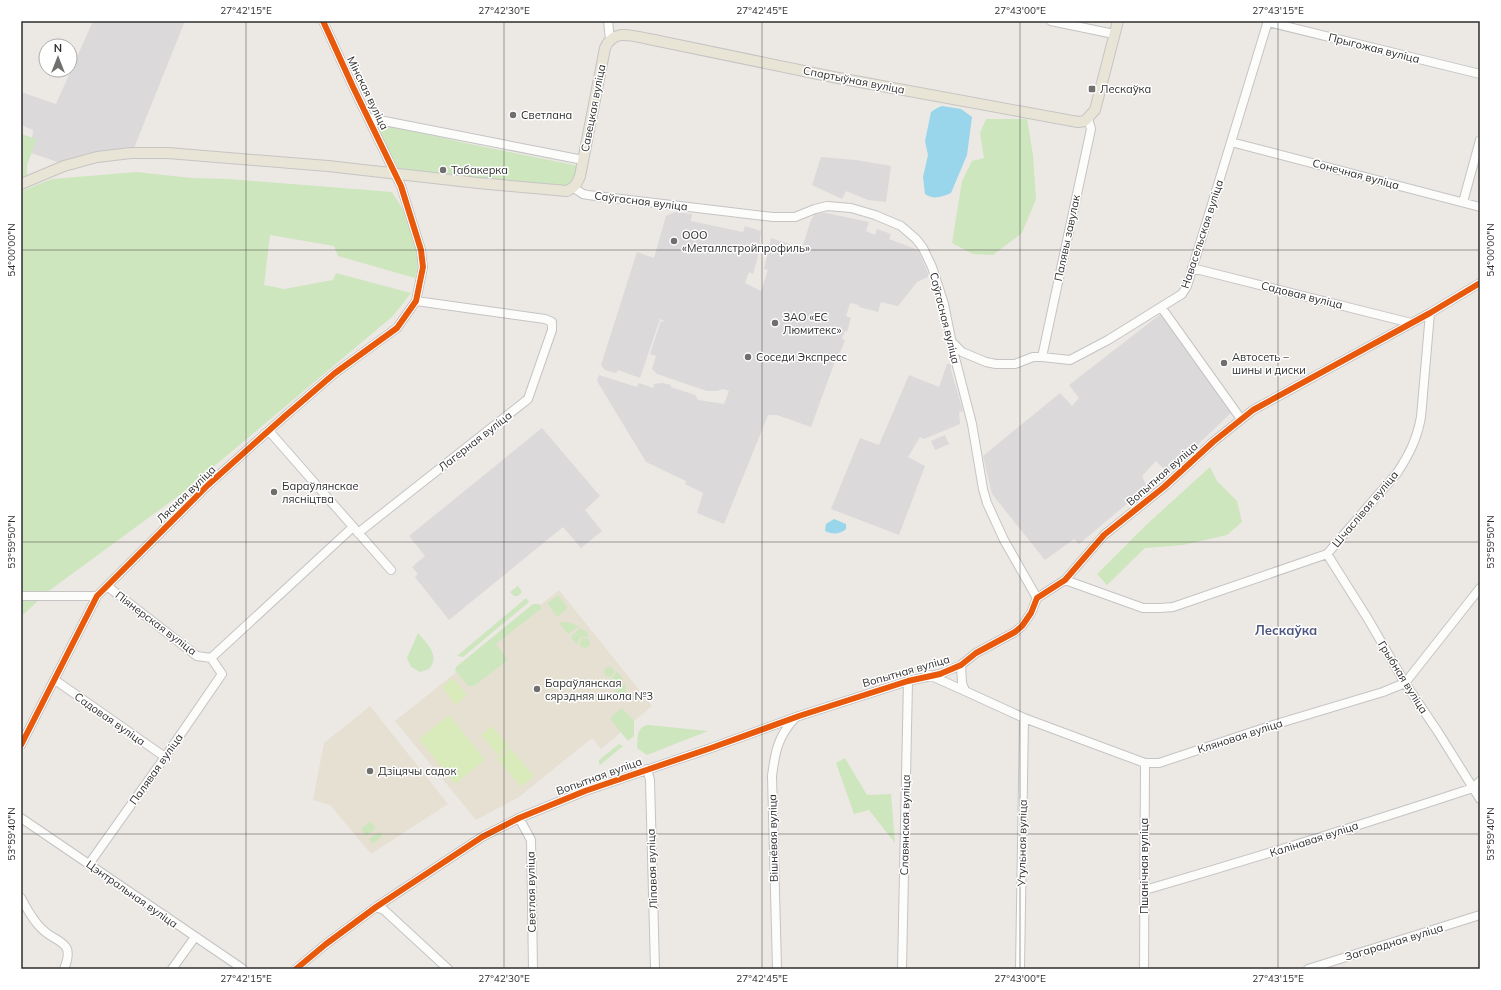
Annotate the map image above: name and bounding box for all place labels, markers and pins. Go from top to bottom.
place label: Лескаўка [1100,82,1151,96]
marker: Лескаўка [1087,84,1097,94]
place label: Светлана [521,108,572,122]
marker: Светлана [508,110,518,120]
place label: Табакерка [451,163,508,177]
marker: Табакерка [438,165,448,175]
place label: ООО «Металлстройпрофиль» [682,228,810,255]
marker: ООО «Металлстройпрофиль» [669,236,679,246]
place label: ЗАО «ЕС Люмитекс» [783,310,842,337]
marker: ЗАО «ЕС Люмитекс» [770,318,780,328]
place label: Соседи Экспресс [756,350,848,364]
place label: Автосеть – шины и диски [1232,350,1306,377]
marker: Соседи Экспресс [743,352,753,362]
marker: Автосеть – шины и диски [1219,358,1229,368]
place label: Бараўлянскае лясніцтва [282,479,359,506]
marker: Бараўлянскае лясніцтва [269,487,279,497]
place label: Бараўлянская сярэдняя школа №3 [545,676,653,703]
marker: Бараўлянская сярэдняя школа №3 [532,684,542,694]
place label: Дзіцячы садок [378,764,456,778]
marker: Дзіцячы садок [365,766,375,776]

